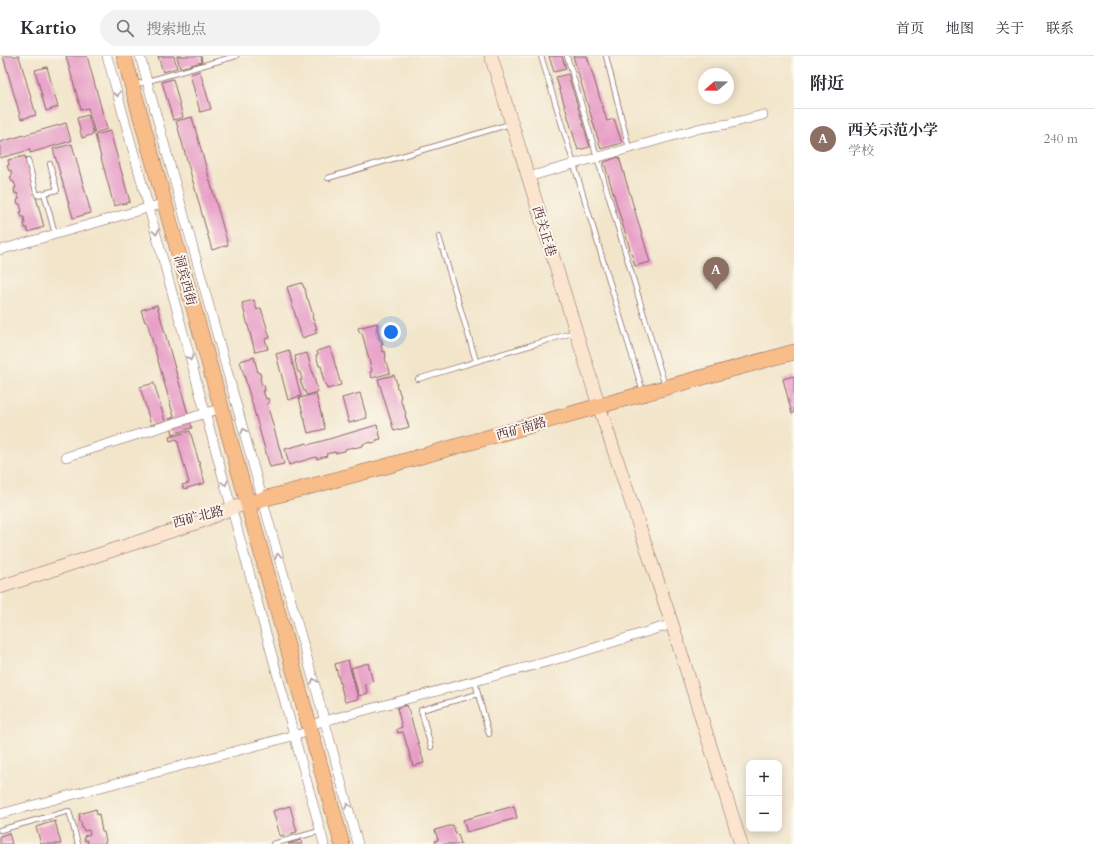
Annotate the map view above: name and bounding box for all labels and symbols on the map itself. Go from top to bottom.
north arrow [698,68,734,104]
one-way arrow [112,90,121,97]
street label: 西关正巷 [528,204,560,259]
one-way arrow [151,229,159,236]
street label: 洞宾西街 [170,253,200,308]
pin: A [703,257,729,290]
your location [381,322,401,342]
one-way arrow [185,354,194,361]
street label: 西矿南路 [494,413,549,445]
one-way arrow [240,427,248,434]
one-way arrow [220,479,229,486]
street label: 西矿北路 [171,502,226,532]
one-way arrow [274,553,283,560]
one-way arrow [310,678,319,685]
one-way arrow [344,803,353,810]

